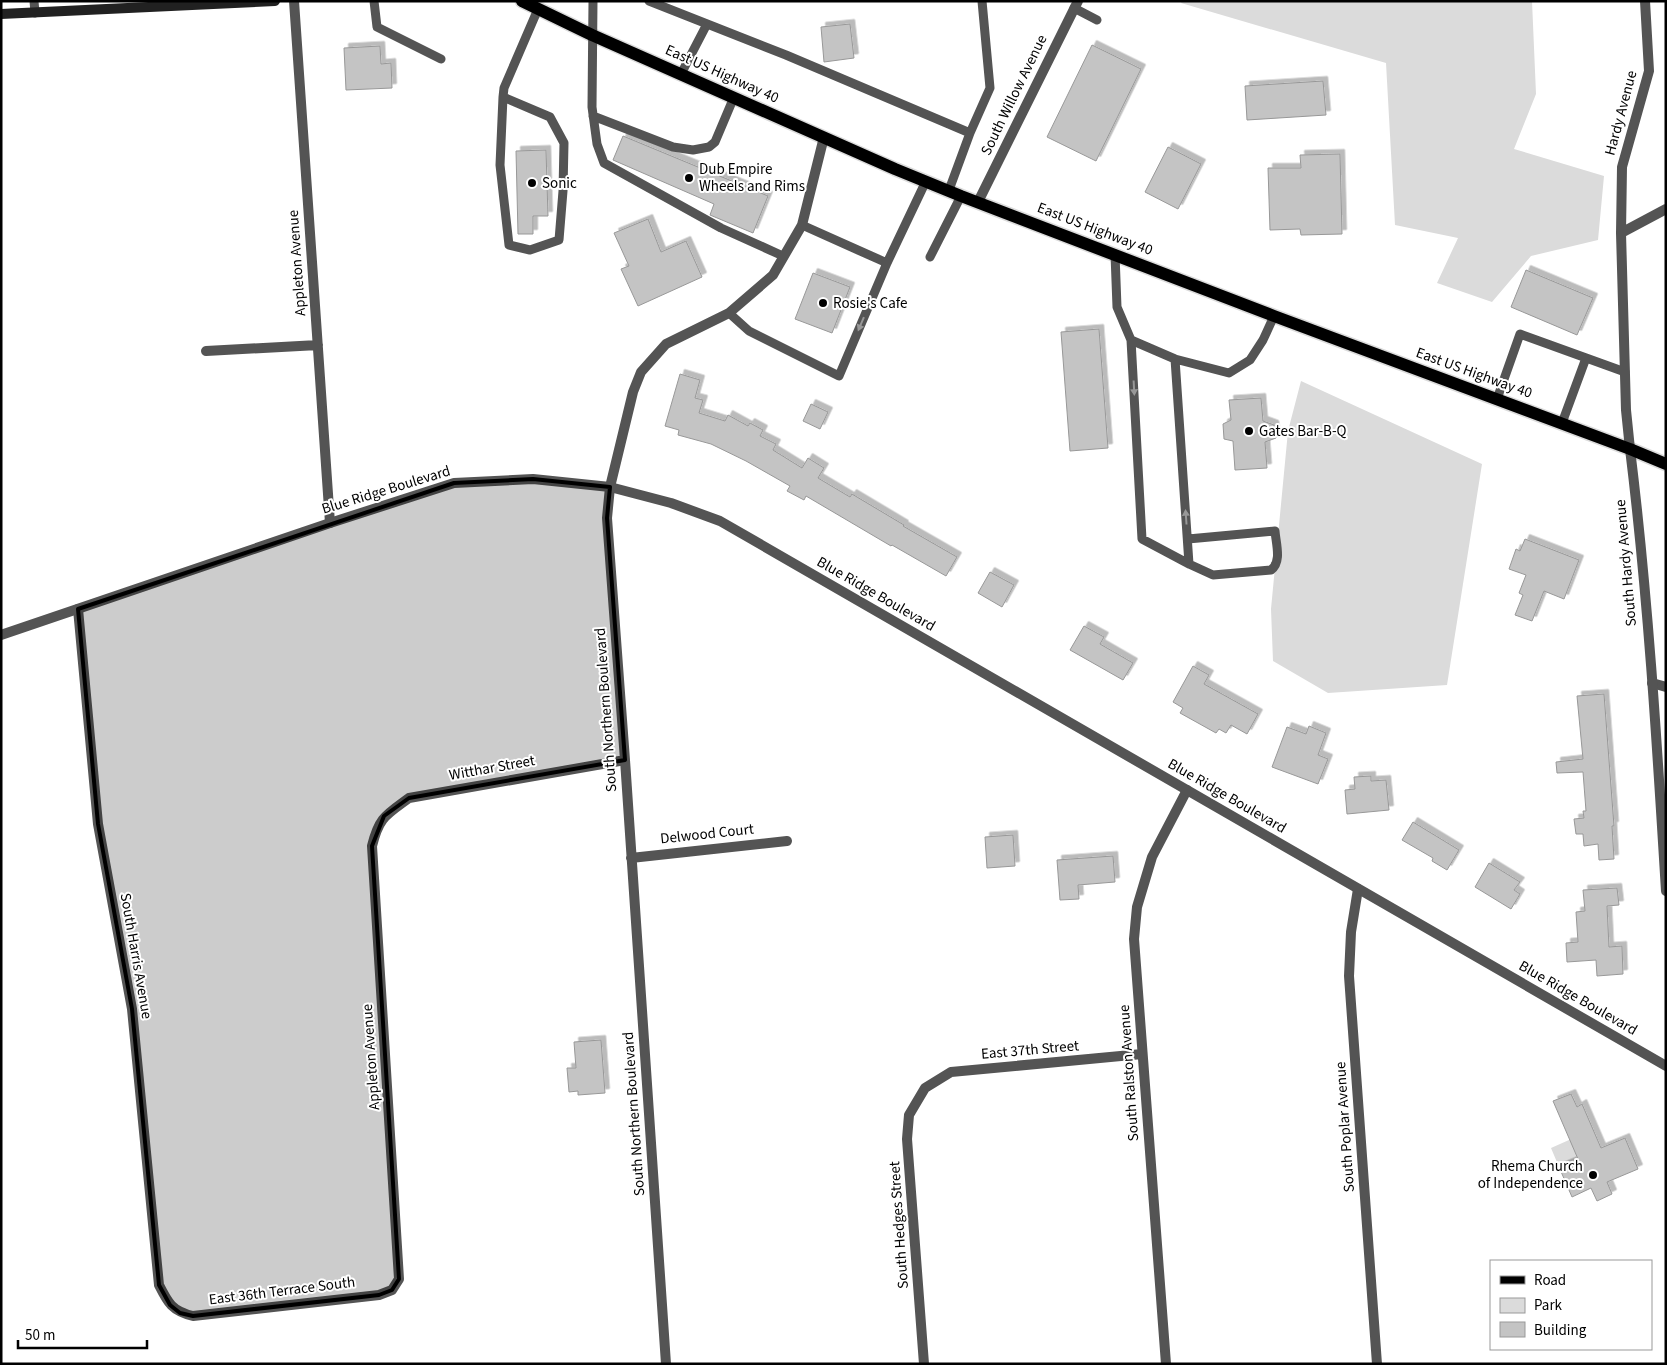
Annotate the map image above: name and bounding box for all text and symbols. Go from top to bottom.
street label: South Willow Avenue [976,31,1052,159]
street label: East US Highway 40 [662,40,782,108]
street label: Hardy Avenue [1600,68,1642,158]
place label: Dub Empire Wheels and Rims [699,159,805,197]
marker: Dub Empire Wheels and Rims [683,172,695,184]
place label: Sonic [542,173,577,194]
marker: Sonic [526,177,538,189]
street label: East US Highway 40 [1034,197,1156,261]
street label: Appleton Avenue [283,209,311,317]
place label: Rosie's Cafe [833,293,907,314]
marker: Rosie's Cafe [817,297,829,309]
one-way arrow [857,317,865,331]
street label: East US Highway 40 [1413,342,1535,404]
one-way arrow [1130,381,1138,397]
place label: Gates Bar-B-Q [1259,421,1347,442]
marker: Gates Bar-B-Q [1243,425,1255,437]
street label: Blue Ridge Boulevard [319,460,453,520]
street label: South Hardy Avenue [1610,499,1642,627]
one-way arrow [1182,509,1190,525]
street label: Blue Ridge Boulevard [813,551,939,637]
street label: South Northern Boulevard [590,627,622,793]
street label: Witthar Street [447,750,537,786]
street label: Blue Ridge Boulevard [1164,753,1290,839]
street label: Delwood Court [659,819,755,849]
street label: South Harris Avenue [115,891,157,1021]
street label: Blue Ridge Boulevard [1515,955,1641,1041]
street label: Appleton Avenue [357,1003,385,1111]
street label: South Ralston Avenue [1114,1004,1144,1142]
street label: South Northern Boulevard [618,1031,650,1197]
street label: East 37th Street [980,1035,1080,1065]
street label: South Poplar Avenue [1330,1061,1360,1193]
place label: Rhema Church of Independence [1478,1156,1583,1194]
street label: South Hedges Street [884,1161,914,1289]
marker: Rhema Church of Independence [1587,1169,1599,1181]
legend [1490,1260,1652,1350]
text: Road [1534,1270,1566,1291]
street label: East 36th Terrace South [208,1272,356,1310]
text: Park [1534,1295,1563,1316]
scale bar [18,1318,146,1350]
text: Building [1534,1320,1587,1341]
text: 50 m [25,1325,55,1346]

